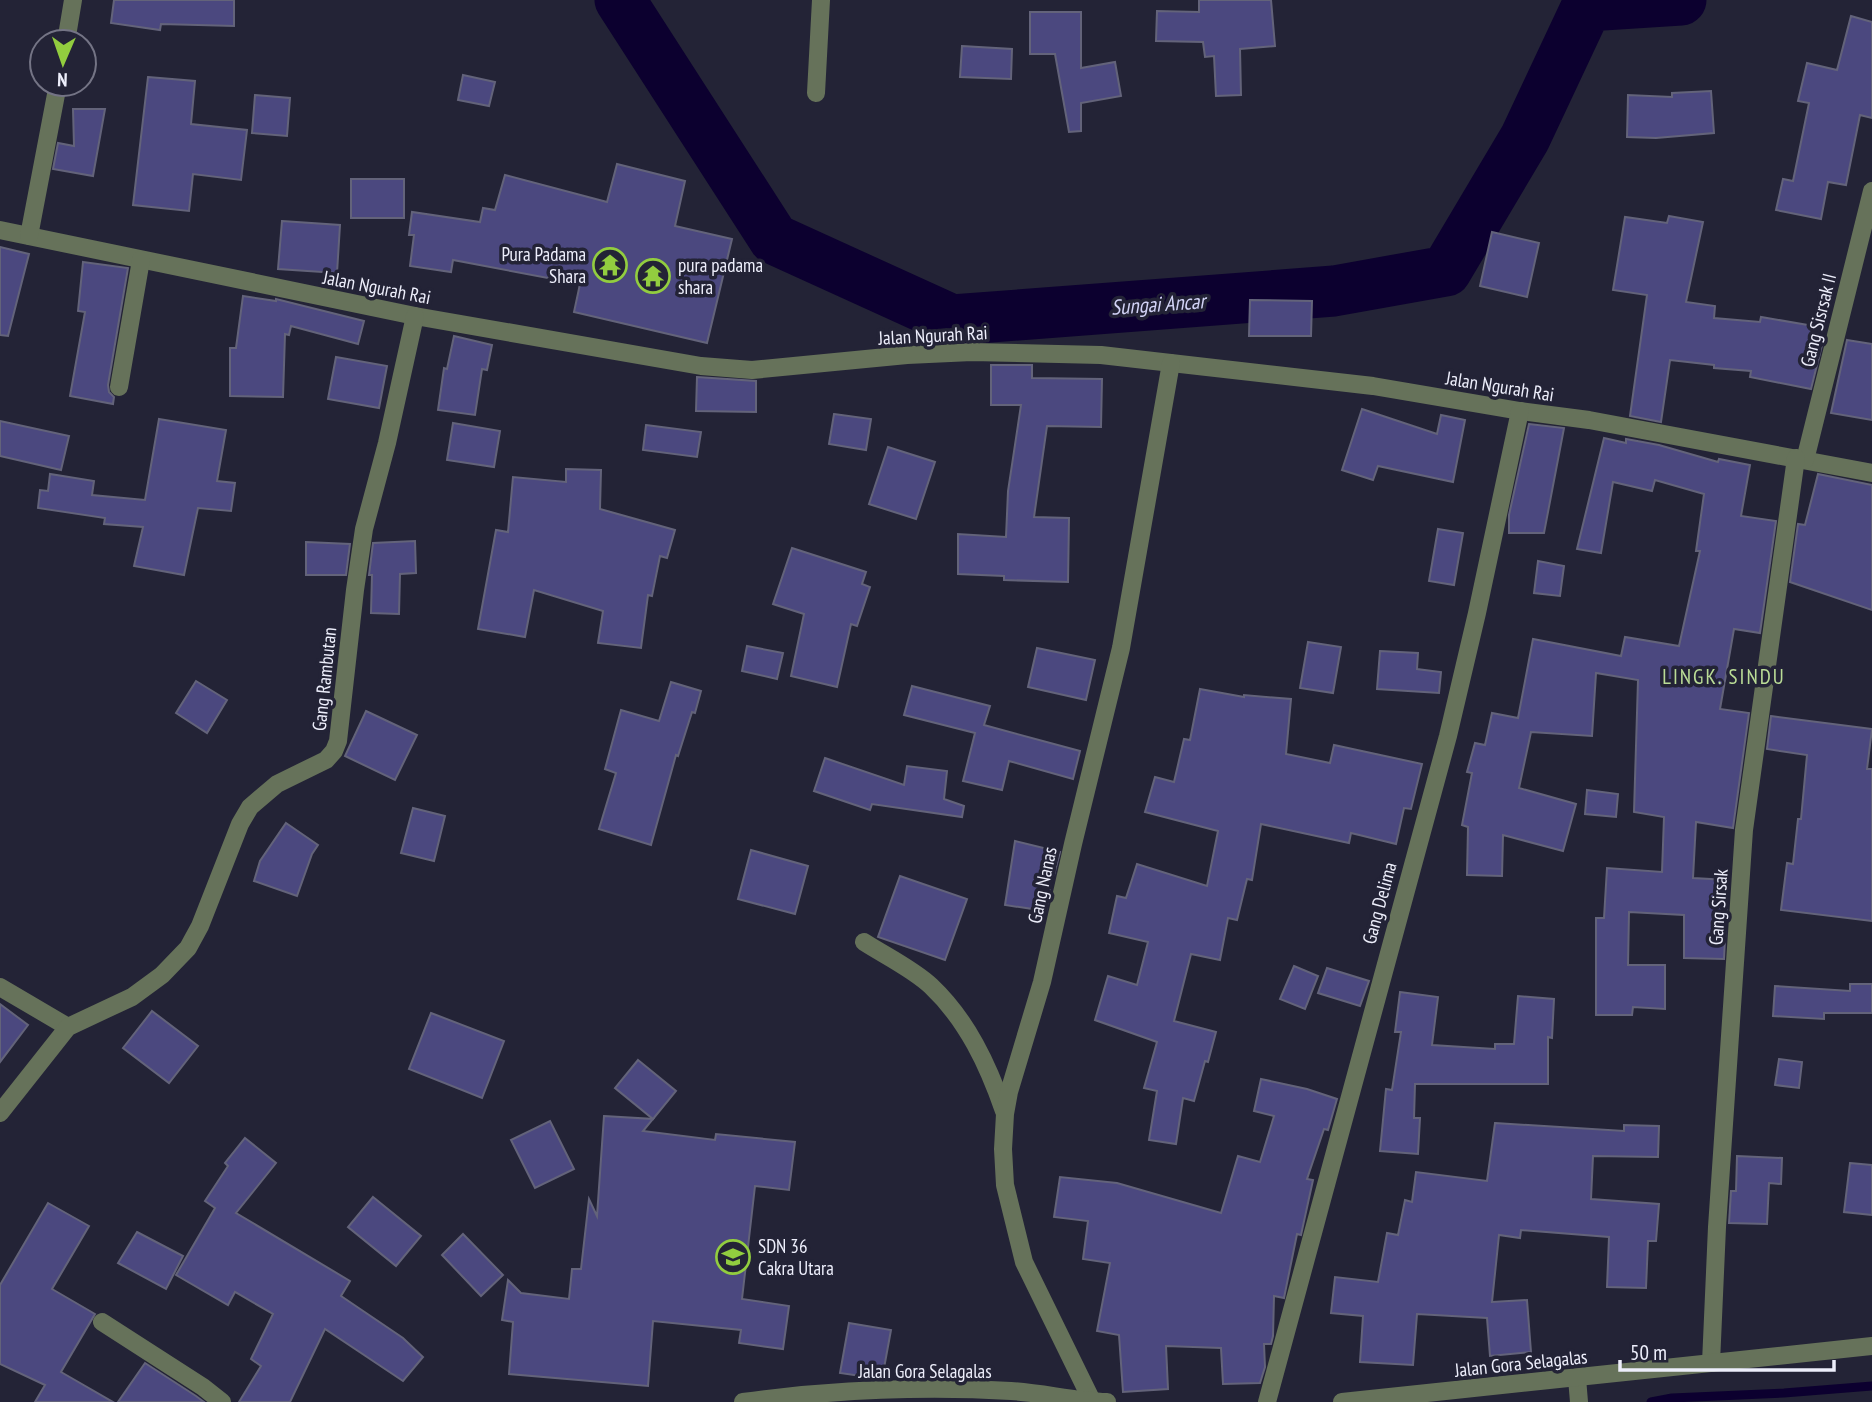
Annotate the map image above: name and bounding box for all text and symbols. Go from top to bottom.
north arrow [28,28,98,98]
text: N [57,68,68,92]
place label: Pura Padama Shara [501,242,586,288]
temple icon: Pura Padama Shara [591,246,629,284]
place label: pura padama shara [678,253,763,299]
temple icon: pura padama shara [634,257,672,295]
street label: Jalan Ngurah Rai [320,265,433,309]
street label: Gang Sisrsak II [1795,271,1841,369]
water label: Sungai Ancar [1110,287,1209,321]
street label: Jalan Ngurah Rai [877,320,988,350]
street label: Jalan Ngurah Rai [1443,365,1556,406]
street label: Gang Rambutan [307,626,341,732]
district label: LINGK. SINDU [1662,663,1786,690]
street label: Gang Nanas [1022,844,1062,926]
street label: Gang Delima [1357,859,1401,947]
street label: Gang Sirsak [1703,867,1733,946]
place label: SDN 36 Cakra Utara [758,1234,834,1280]
school or university icon: SDN 36 Cakra Utara [714,1238,752,1276]
scale bar [1620,1328,1834,1372]
text: 50 m [1630,1339,1667,1366]
street label: Jalan Gora Selagalas [1452,1344,1589,1382]
street label: Jalan Gora Selagalas [857,1359,992,1383]

